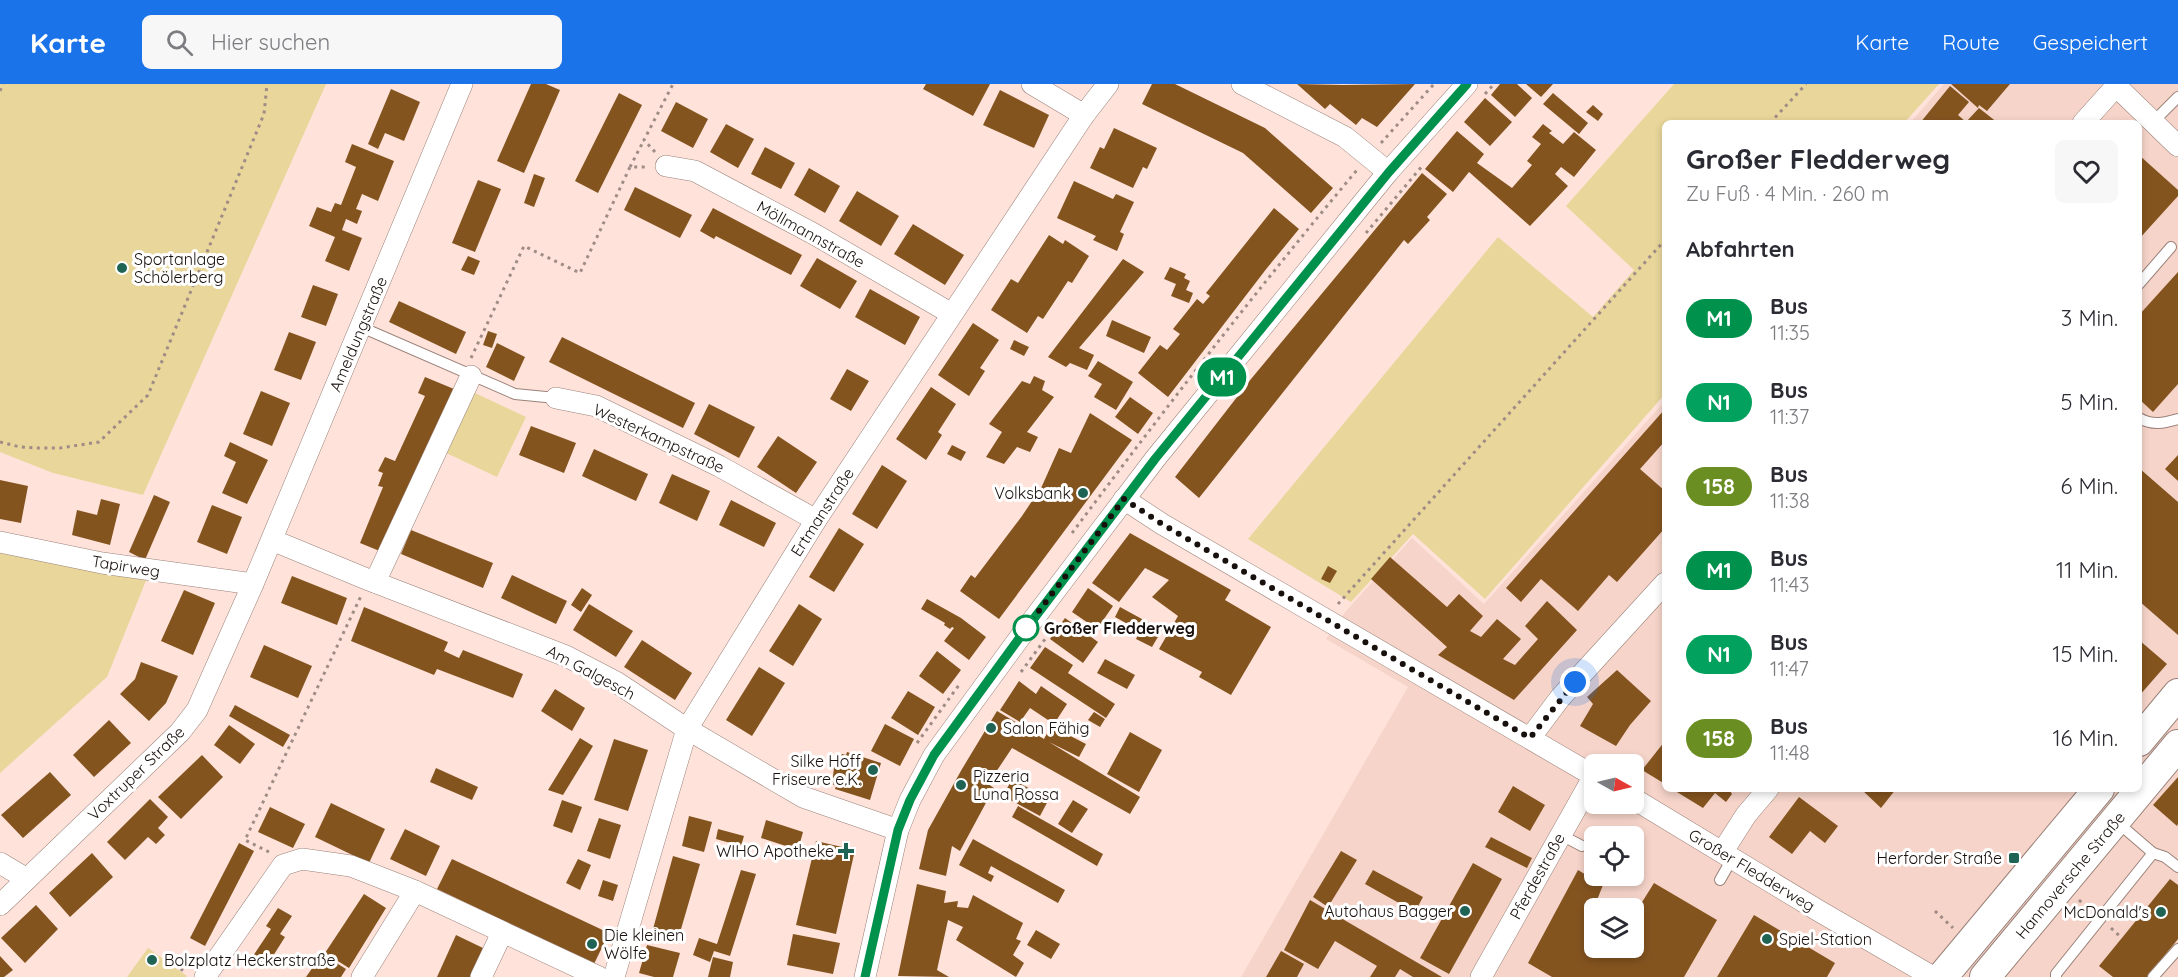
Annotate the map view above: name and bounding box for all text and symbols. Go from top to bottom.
search box [142,15,562,69]
text: Karte [30,25,106,60]
icon: search [163,26,196,59]
text: Hier suchen [211,28,330,56]
text: Karte [1855,29,1909,55]
text: Route [1942,29,2000,55]
text: Gespeichert [2033,29,2148,55]
button: heart [2055,140,2118,203]
text: Großer Fledderweg [1686,141,1950,176]
text: Zu Fuß · 4 Min. · 260 m [1686,181,1889,206]
street label: Möllmannstraße [754,196,868,272]
text: Abfahrten [1686,235,1795,263]
place label: Sportanlage Schölerberg [134,249,225,287]
marker: Sportanlage Schölerberg [115,261,129,275]
street label: Ameldungstraße [325,273,391,395]
text: Bus [1770,292,1808,320]
text: 3 Min. [2061,304,2118,332]
text: M1 [1706,305,1732,331]
text: 11:35 [1770,320,1810,345]
line badge: M1 [1195,358,1249,396]
text: M1 [1209,364,1235,390]
text: Bus [1770,376,1808,404]
text: 5 Min. [2060,388,2118,416]
text: N1 [1707,389,1731,415]
street label: Westerkampstraße [590,399,728,477]
text: 11:37 [1770,404,1809,429]
text: Bus [1770,460,1808,488]
street label: Ertmanstraße [786,464,858,560]
text: 6 Min. [2061,472,2118,500]
text: 158 [1703,473,1735,499]
place label: Volksbank [994,483,1071,503]
marker: Volksbank [1076,486,1090,500]
text: 11:38 [1770,488,1810,513]
text: Bus [1770,544,1808,572]
street label: Tapirweg [90,551,162,581]
text: 11 Min. [2056,556,2118,584]
text: M1 [1706,557,1732,583]
text: 11:43 [1770,572,1810,597]
marker: Großer Fledderweg [1013,615,1039,641]
place label: Großer Fledderweg [1044,618,1195,638]
text: Bus [1770,628,1808,656]
street label: Am Galgesch [543,640,639,704]
text: 15 Min. [2052,640,2118,668]
text: N1 [1707,641,1731,667]
text: 11:47 [1770,656,1809,681]
your location [1560,667,1590,697]
text: Bus [1770,712,1808,740]
place label: Salon Fähig [1003,718,1089,738]
marker: Salon Fähig [984,721,998,735]
street label: Voxtruper Straße [83,722,189,824]
text: 16 Min. [2052,724,2118,752]
text: 158 [1703,725,1735,751]
text: 11:48 [1770,740,1810,765]
place label: Silke Hoff Friseure e.K. [772,751,861,789]
north arrow [1584,754,1644,814]
map controls [1584,754,1644,958]
marker: Silke Hoff Friseure e.K. [866,763,880,777]
place label: Pizzeria Luna Rossa [973,766,1059,804]
marker: Pizzeria Luna Rossa [954,778,968,792]
street label: Hannoversche Straße [2011,807,2129,943]
street label: Großer Fledderweg [1685,824,1819,916]
button: locate [1584,826,1644,886]
street label: Pferdestraße [1505,829,1569,923]
place label: WIHO Apotheke [716,841,834,861]
marker: WIHO Apotheke [839,844,853,858]
place label: Herforder Straße [1877,848,2002,868]
marker: Herforder Straße [2007,851,2021,865]
button: layers [1584,898,1644,958]
place label: Autohaus Bagger [1324,901,1453,921]
place label: McDonald's [2063,902,2149,922]
marker: Autohaus Bagger [1458,904,1472,918]
marker: McDonald's [2154,905,2168,919]
place label: Die kleinen Wölfe [604,925,684,963]
place label: Spiel-Station [1779,929,1872,949]
marker: Spiel-Station [1760,932,1774,946]
marker: Die kleinen Wölfe [585,937,599,951]
place label: Bolzplatz Heckerstraße [164,950,336,970]
marker: Bolzplatz Heckerstraße [145,953,159,967]

